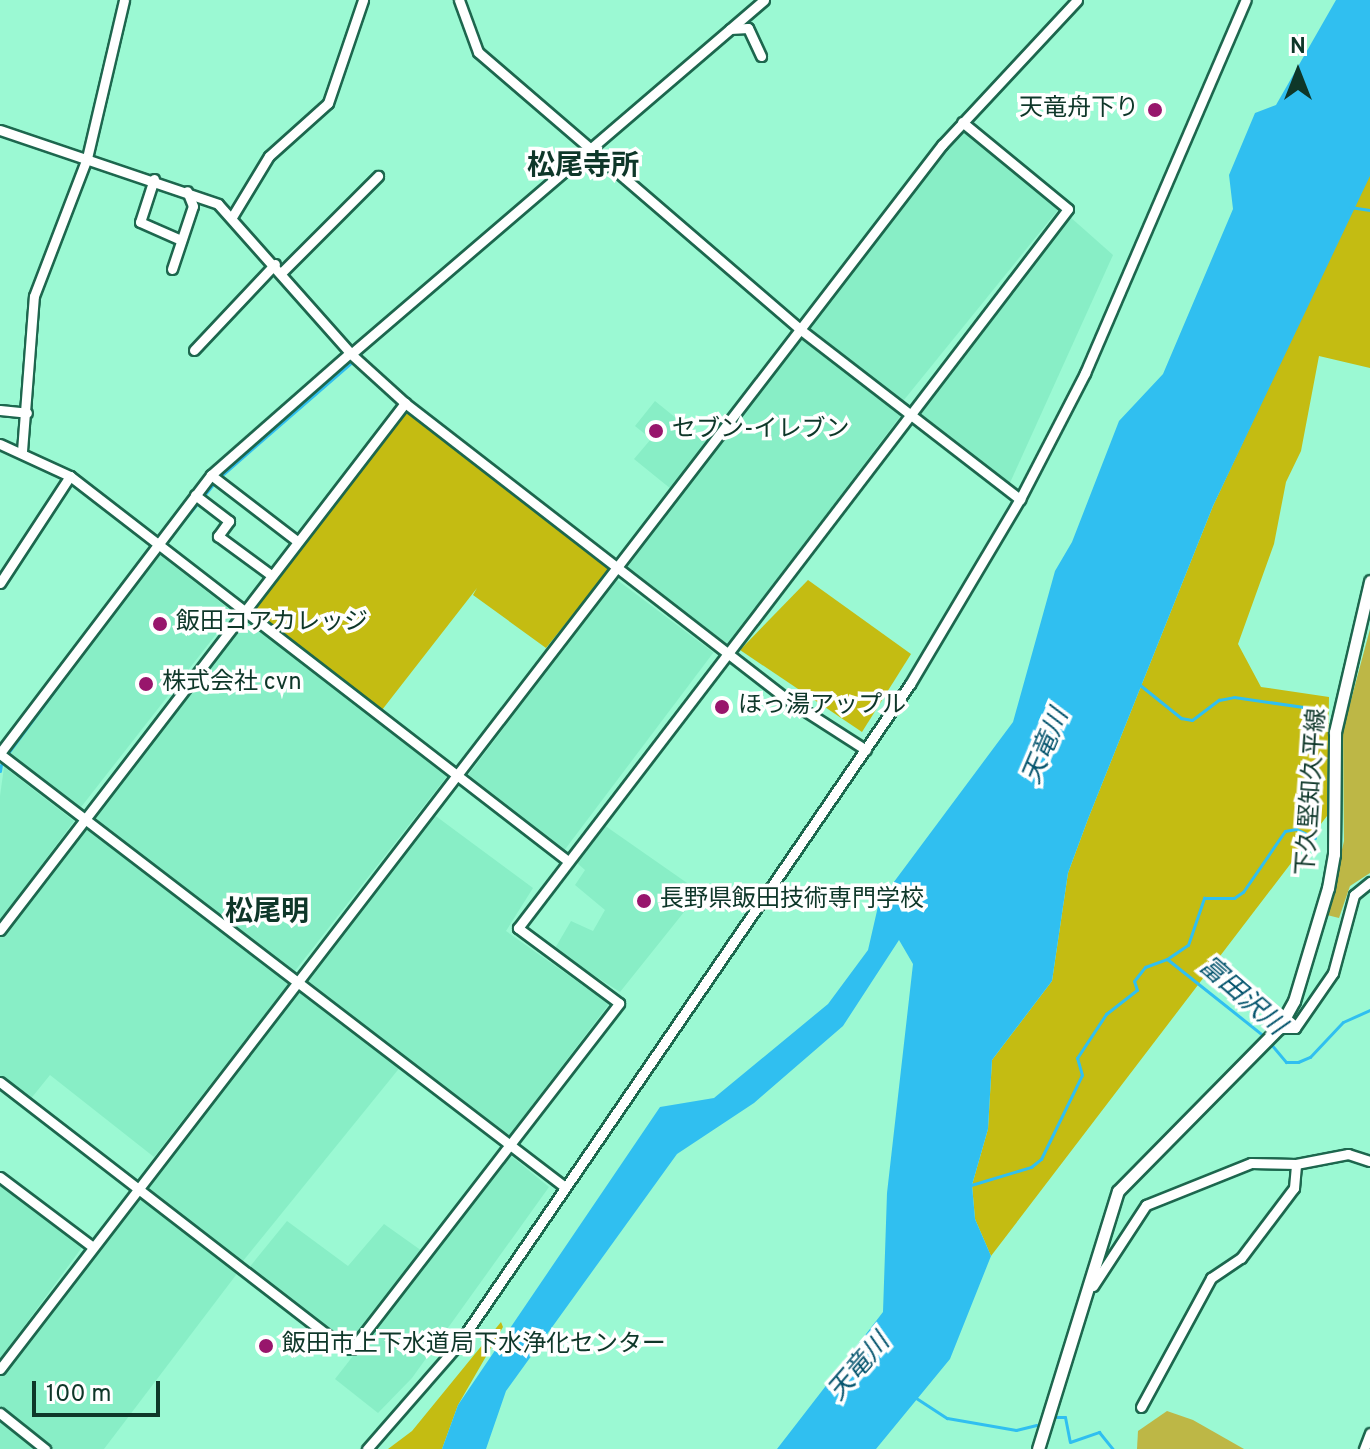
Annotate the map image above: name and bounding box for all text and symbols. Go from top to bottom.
north arrow [1258,32,1338,112]
text: N [1290,34,1306,61]
place label: 天竜舟下り [1019,96,1139,124]
marker: 天竜舟下り [1146,101,1164,119]
district label: 松尾寺所 [527,150,639,184]
place label: セブン-イレブン [672,417,850,445]
marker: セブン-イレブン [647,422,665,440]
place label: 飯田コアカレッジ [176,610,368,638]
marker: 飯田コアカレッジ [151,615,169,633]
place label: 株式会社 cvn [162,670,302,698]
marker: 株式会社 cvn [137,675,155,693]
place label: ほっ湯アップル [738,693,906,721]
marker: ほっ湯アップル [713,698,731,716]
water label: 天竜川 [1017,705,1077,789]
street label: 下久堅知久平線 [1293,707,1333,877]
place label: 長野県飯田技術専門学校 [660,887,924,915]
marker: 長野県飯田技術専門学校 [635,892,653,910]
district label: 松尾明 [225,896,309,930]
water label: 富田沢川 [1192,951,1290,1043]
water label: 天竜川 [823,1328,897,1408]
place label: 飯田市上下水道局下水浄化センター [282,1332,666,1360]
marker: 飯田市上下水道局下水浄化センター [257,1337,275,1355]
scale bar [36,1365,164,1415]
text: 100 m [46,1380,112,1410]

